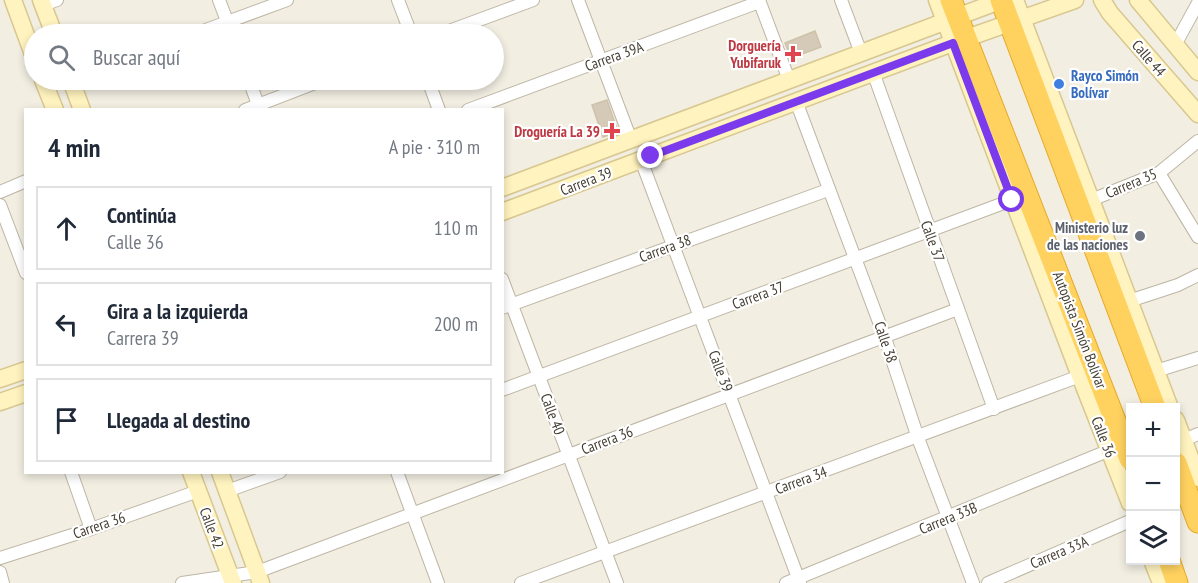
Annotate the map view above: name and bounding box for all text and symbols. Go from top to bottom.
search box [24,24,504,90]
street label: Carrera 39A [582,36,647,75]
place label: Dorguería Yubifaruk [728,36,782,72]
street label: Calle 44 [1128,36,1170,80]
icon: search [45,41,78,74]
text: Buscar aquí [93,43,180,71]
marker: Dorguería Yubifaruk [786,47,800,61]
place label: Rayco Simón Bolívar [1071,66,1139,102]
marker: Rayco Simón Bolívar [1052,77,1066,91]
place label: Droguería La 39 [514,122,600,141]
marker: Droguería La 39 [605,124,619,138]
text: 4 min [48,131,101,164]
text: A pie · 310 m [389,134,480,160]
route end [637,142,663,168]
street label: Carrera 39 [557,162,615,200]
street label: Carrera 35 [1102,164,1160,202]
route start [998,186,1024,212]
text: Continúa [107,201,176,229]
icon: ahead [50,212,83,245]
text: 110 m [434,215,478,241]
street label: Calle 37 [917,218,949,264]
place label: Ministerio luz de las naciones [1047,218,1128,254]
text: Calle 36 [107,229,164,255]
marker: Ministerio luz de las naciones [1133,229,1147,243]
street label: Carrera 38 [636,230,694,266]
street label: Autopista Simón Bolívar [1049,269,1111,392]
street label: Carrera 37 [729,277,787,313]
text: Gira a la izquierda [107,297,248,325]
icon: left [50,308,83,341]
text: 200 m [434,311,478,337]
street label: Calle 38 [870,319,902,365]
text: Carrera 39 [107,325,179,351]
street label: Calle 39 [705,348,737,394]
street label: Calle 40 [537,391,570,437]
map controls [1126,403,1180,565]
button: + [1126,403,1180,457]
icon: arrive [50,404,83,437]
text: Llegada al destino [107,406,250,434]
street label: Calle 36 [1087,414,1121,461]
street label: Carrera 36 [578,421,636,459]
button: − [1126,457,1180,511]
street label: Carrera 34 [772,462,830,498]
street label: Carrera 33B [916,498,980,538]
street label: Calle 42 [196,505,228,551]
street label: Carrera 36 [70,507,128,543]
button: layers [1126,511,1180,565]
street label: Carrera 33A [1027,531,1092,573]

